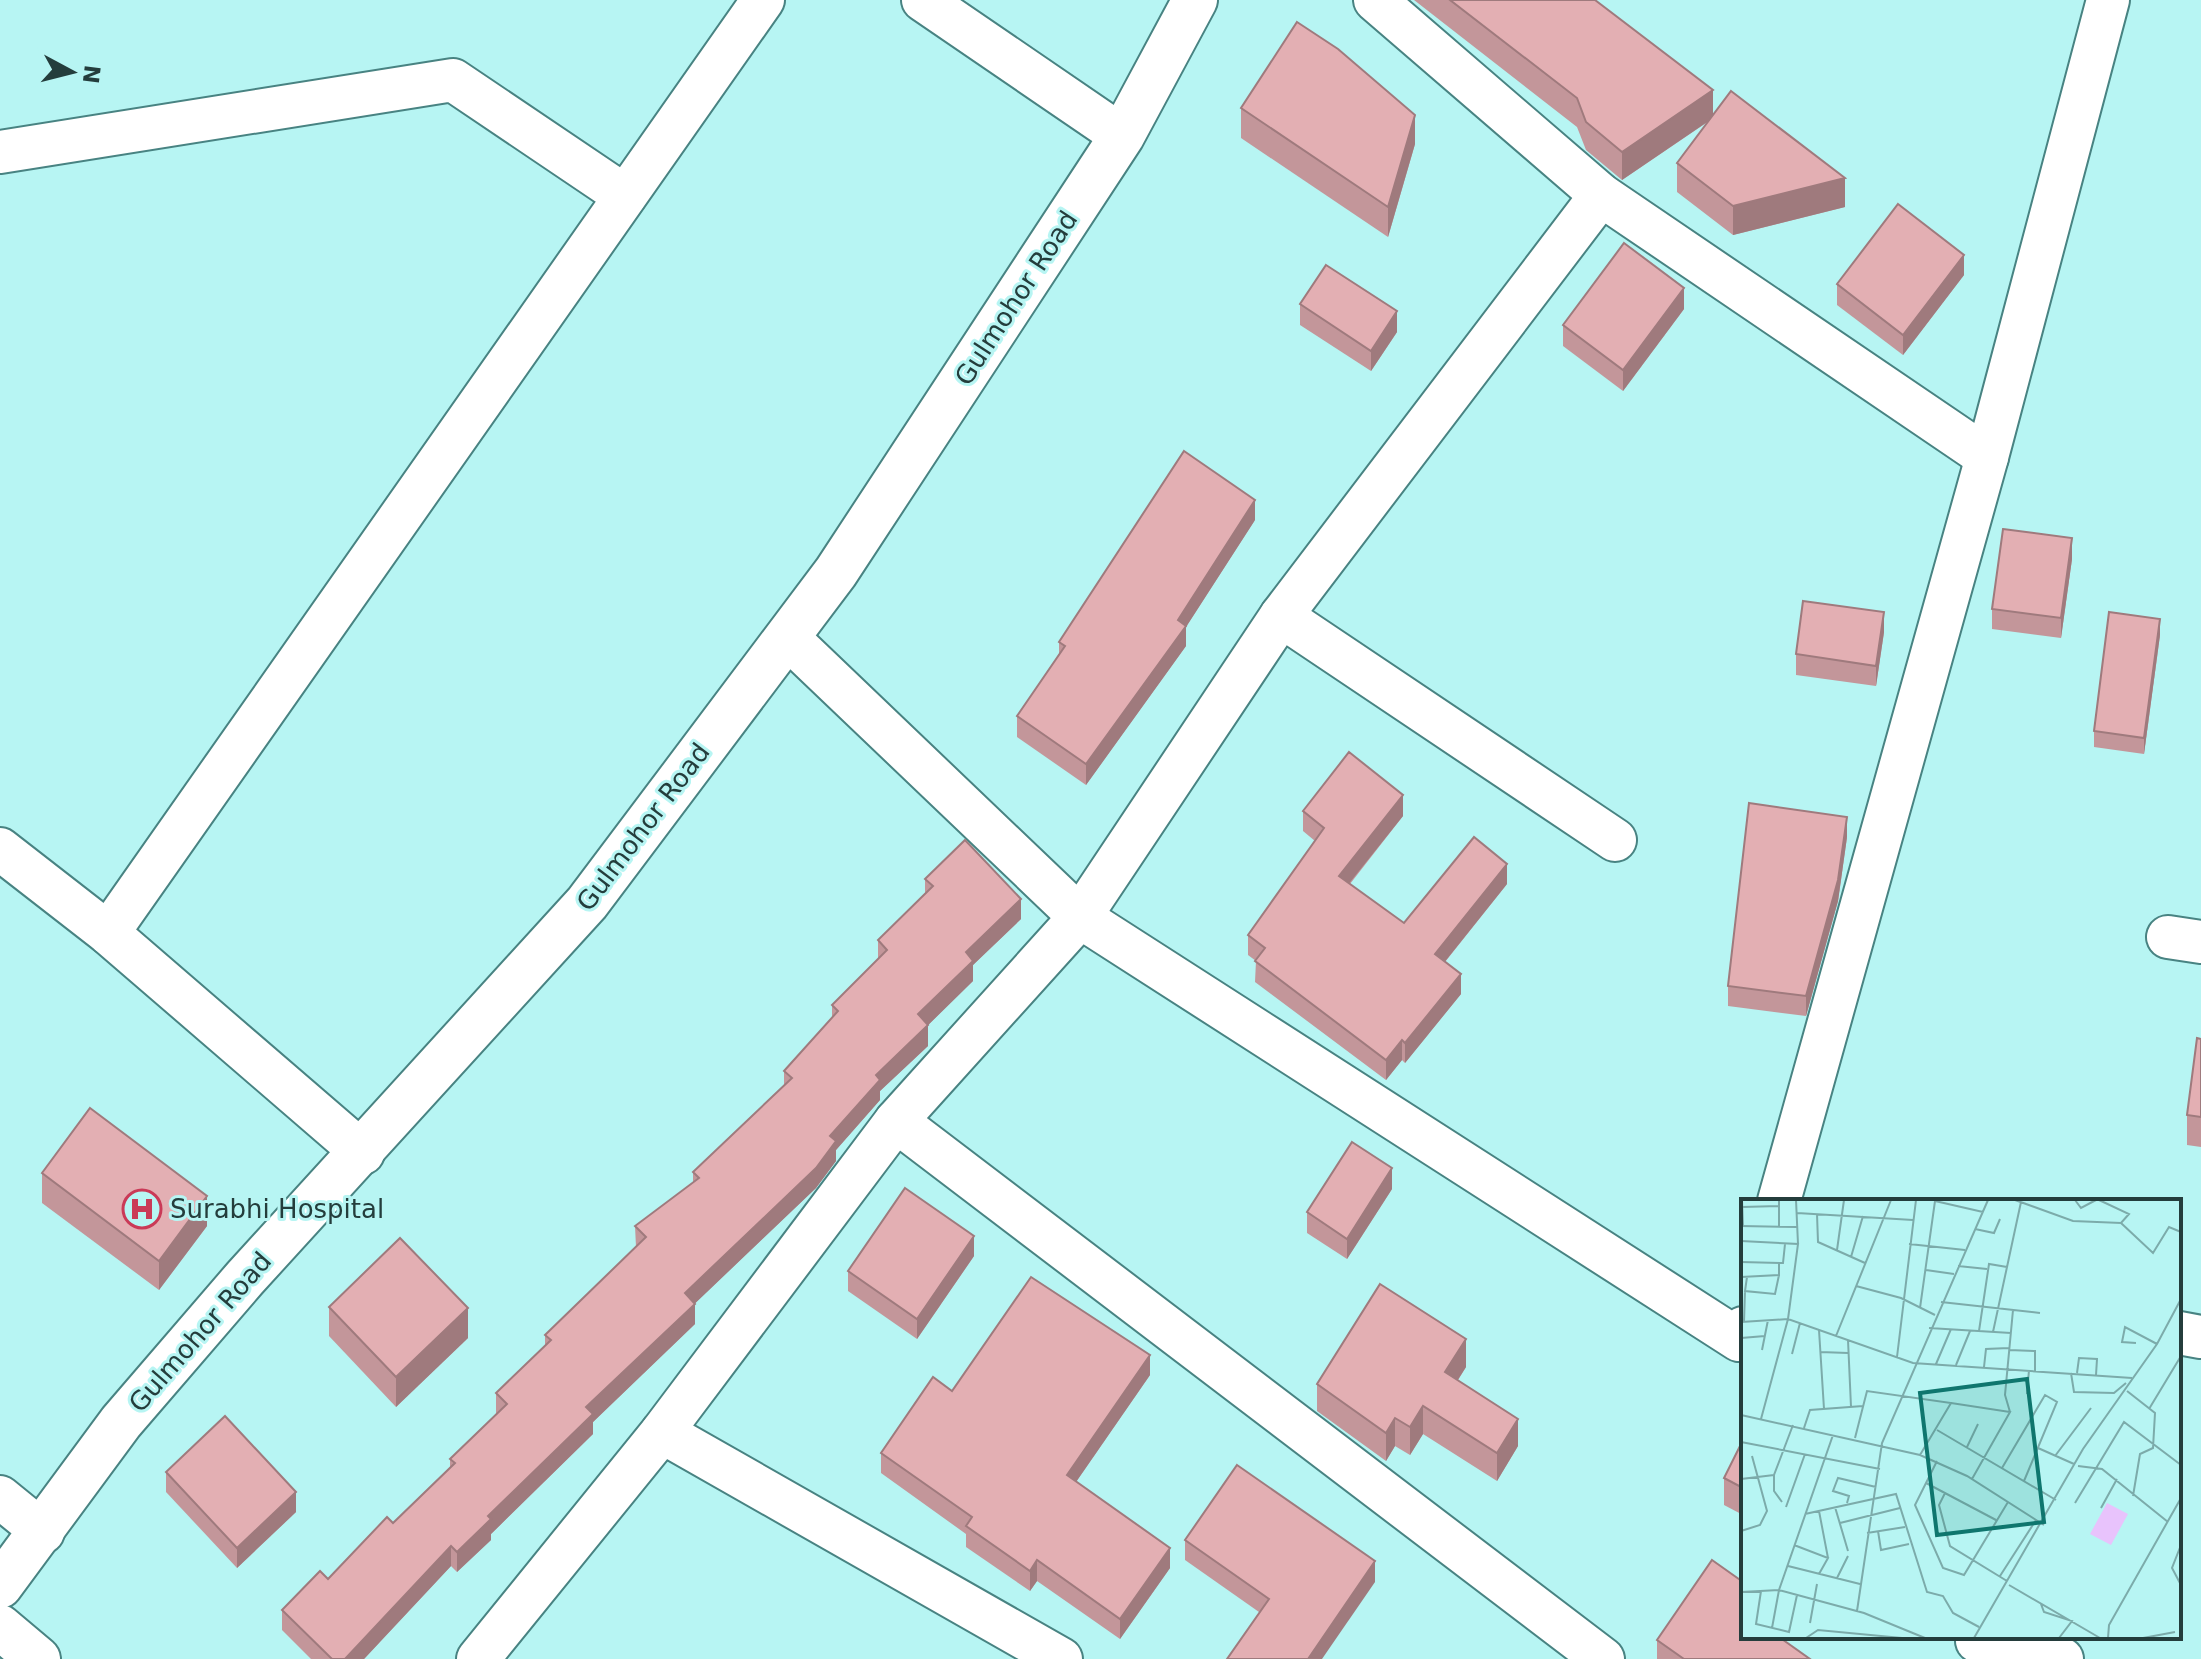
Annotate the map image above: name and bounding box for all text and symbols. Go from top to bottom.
north arrow [32,32,112,112]
text: N [78,64,105,85]
street label: Gulmohor Road [949,205,1083,391]
street label: Gulmohor Road [570,737,716,917]
hospital icon: Surabhi Hospital [121,1188,163,1230]
place label: Surabhi Hospital [170,1194,384,1224]
inset map [1741,1199,2181,1639]
street label: Gulmohor Road [123,1246,277,1418]

